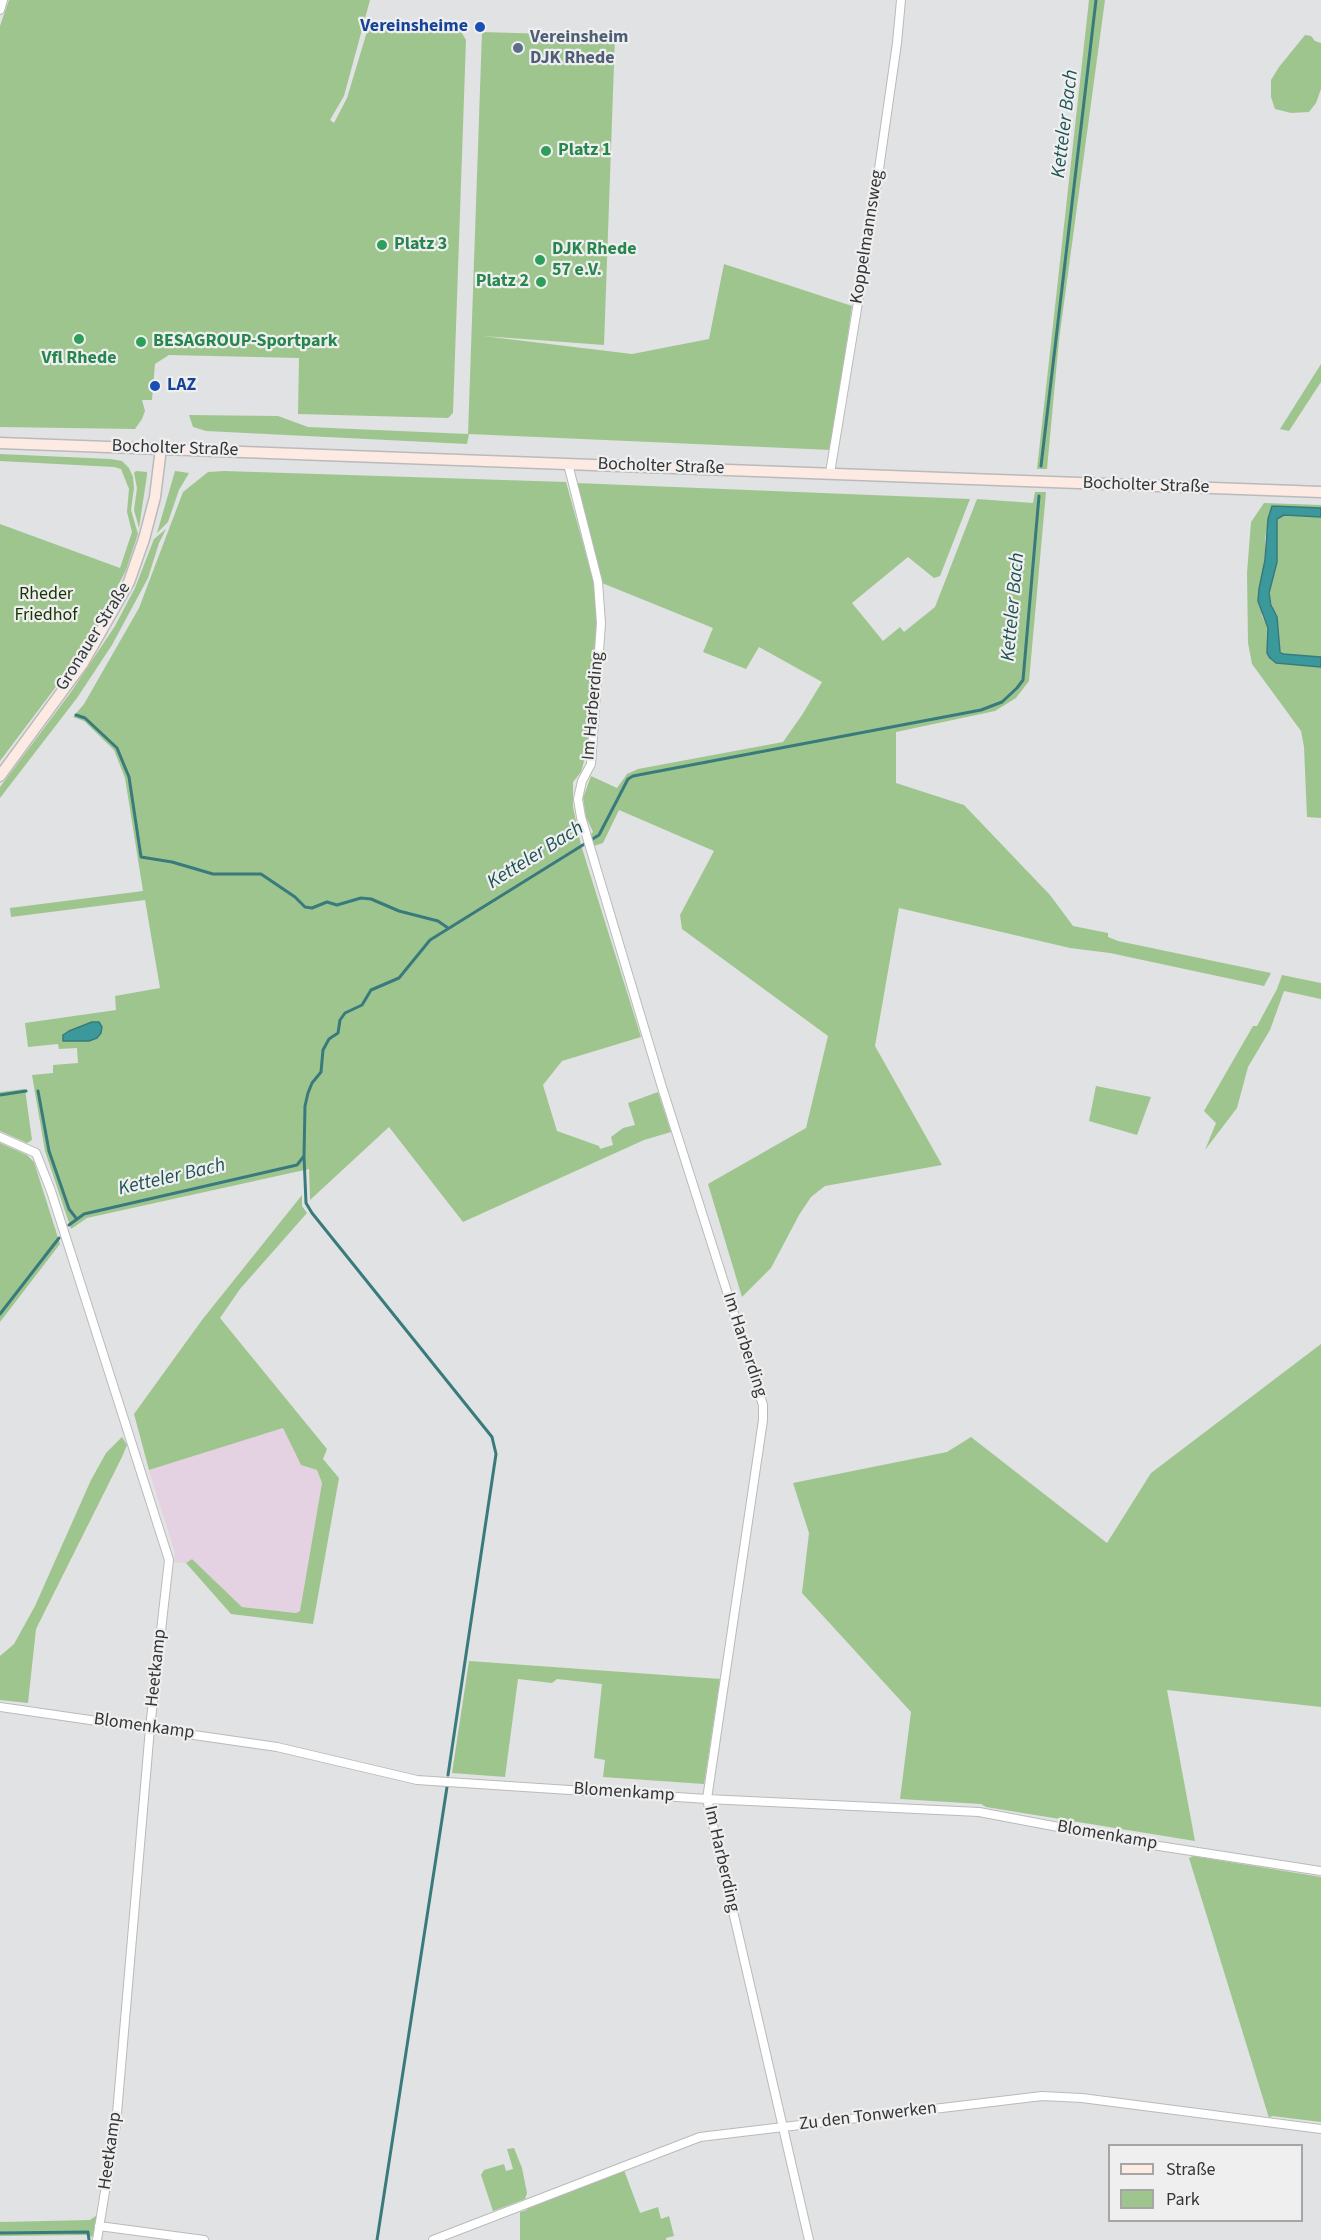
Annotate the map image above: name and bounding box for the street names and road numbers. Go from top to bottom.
street label: Koppelmannsweg [847,168,889,306]
street label: Bocholter Straße [111,436,239,462]
street label: Bocholter Straße [597,454,725,480]
street label: Bocholter Straße [1082,473,1210,499]
street label: Gronauer Straße [52,579,136,695]
street label: Im Harberding [579,651,609,761]
street label: Im Harberding [717,1290,771,1400]
street label: Heetkamp [142,1628,172,1708]
street label: Blomenkamp [92,1709,196,1745]
street label: Blomenkamp [573,1779,675,1807]
street label: Im Harberding [698,1804,744,1914]
street label: Blomenkamp [1055,1817,1159,1855]
street label: Zu den Tonwerken [798,2098,938,2136]
street label: Heetkamp [95,2111,127,2191]

